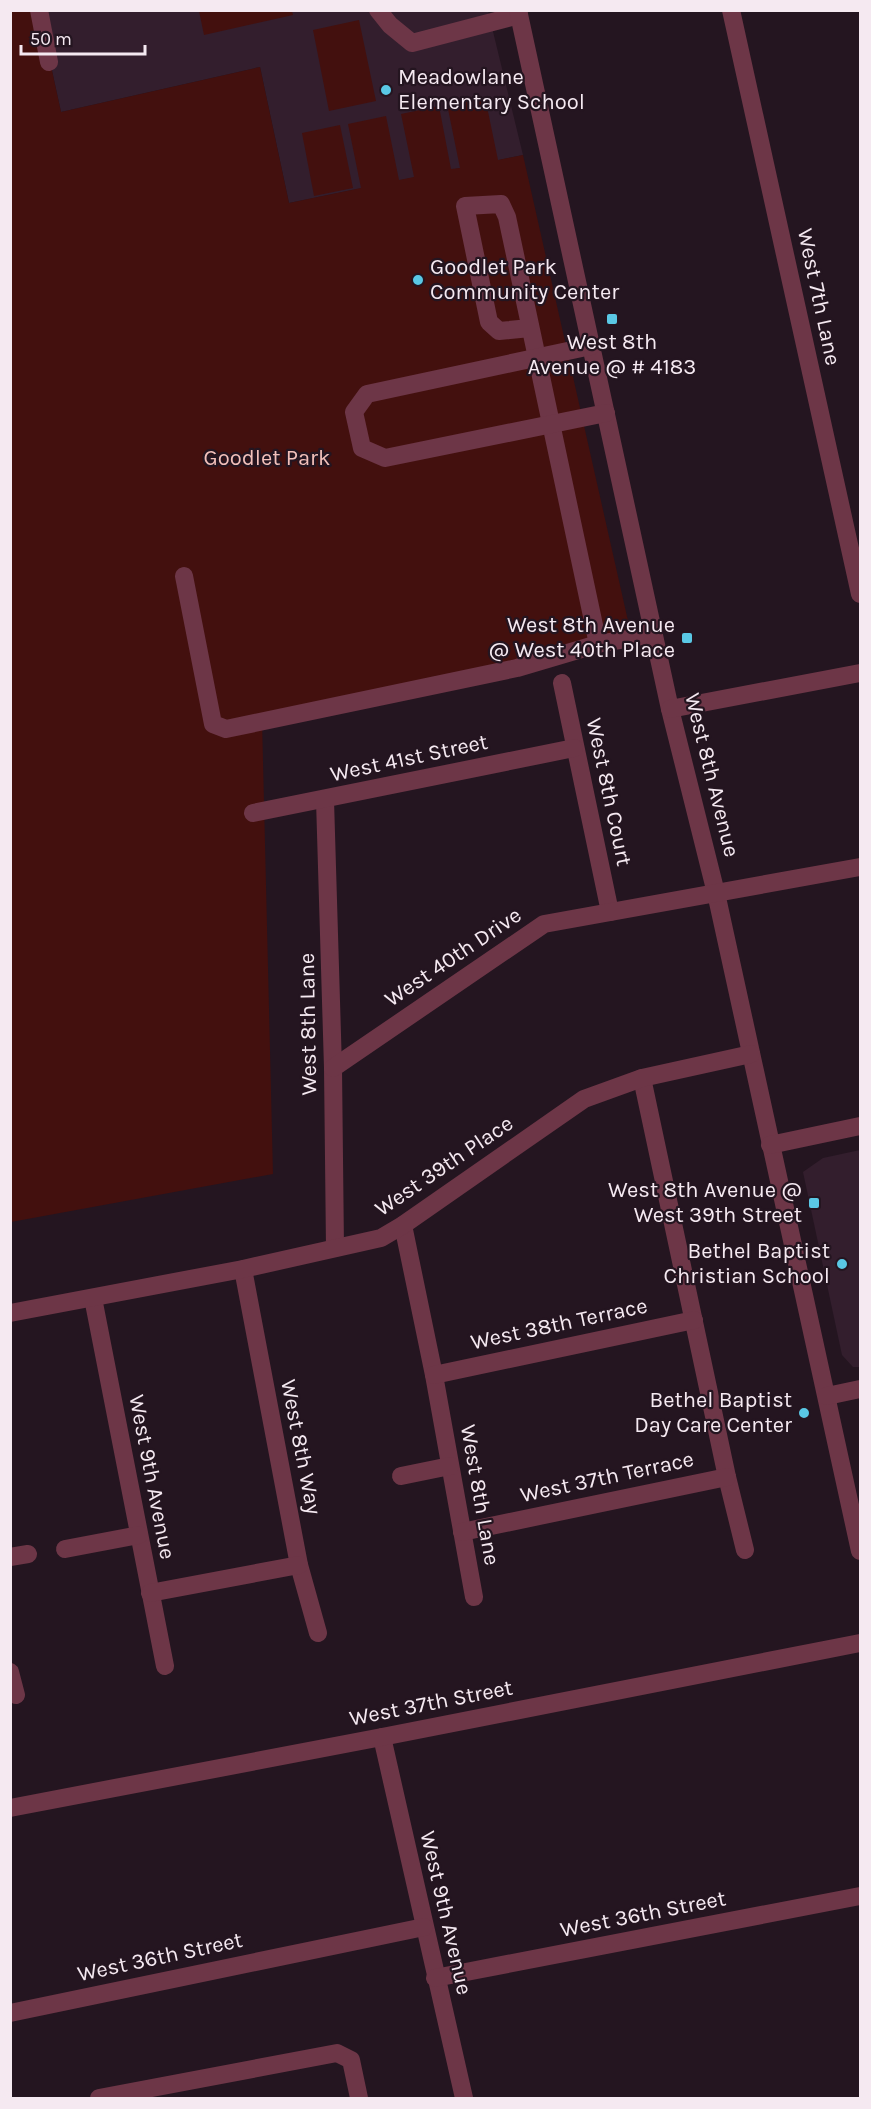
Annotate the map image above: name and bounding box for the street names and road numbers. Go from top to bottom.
street label: West 7th Lane [792,226,846,368]
street label: West 8th Avenue [679,690,745,860]
street label: West 8th Court [581,716,637,868]
street label: West 41st Street [328,729,490,787]
street label: West 40th Drive [380,902,526,1012]
street label: West 8th Lane [294,952,322,1096]
street label: West 39th Place [370,1110,518,1222]
street label: West 38th Terrace [468,1293,650,1355]
street label: West 8th Way [275,1377,327,1517]
street label: West 9th Avenue [123,1392,181,1562]
street label: West 8th Lane [455,1423,505,1567]
street label: West 37th Terrace [518,1446,696,1508]
street label: West 37th Street [347,1674,515,1732]
street label: West 9th Avenue [415,1829,477,1997]
street label: West 36th Street [558,1885,728,1943]
street label: West 36th Street [75,1927,245,1987]

